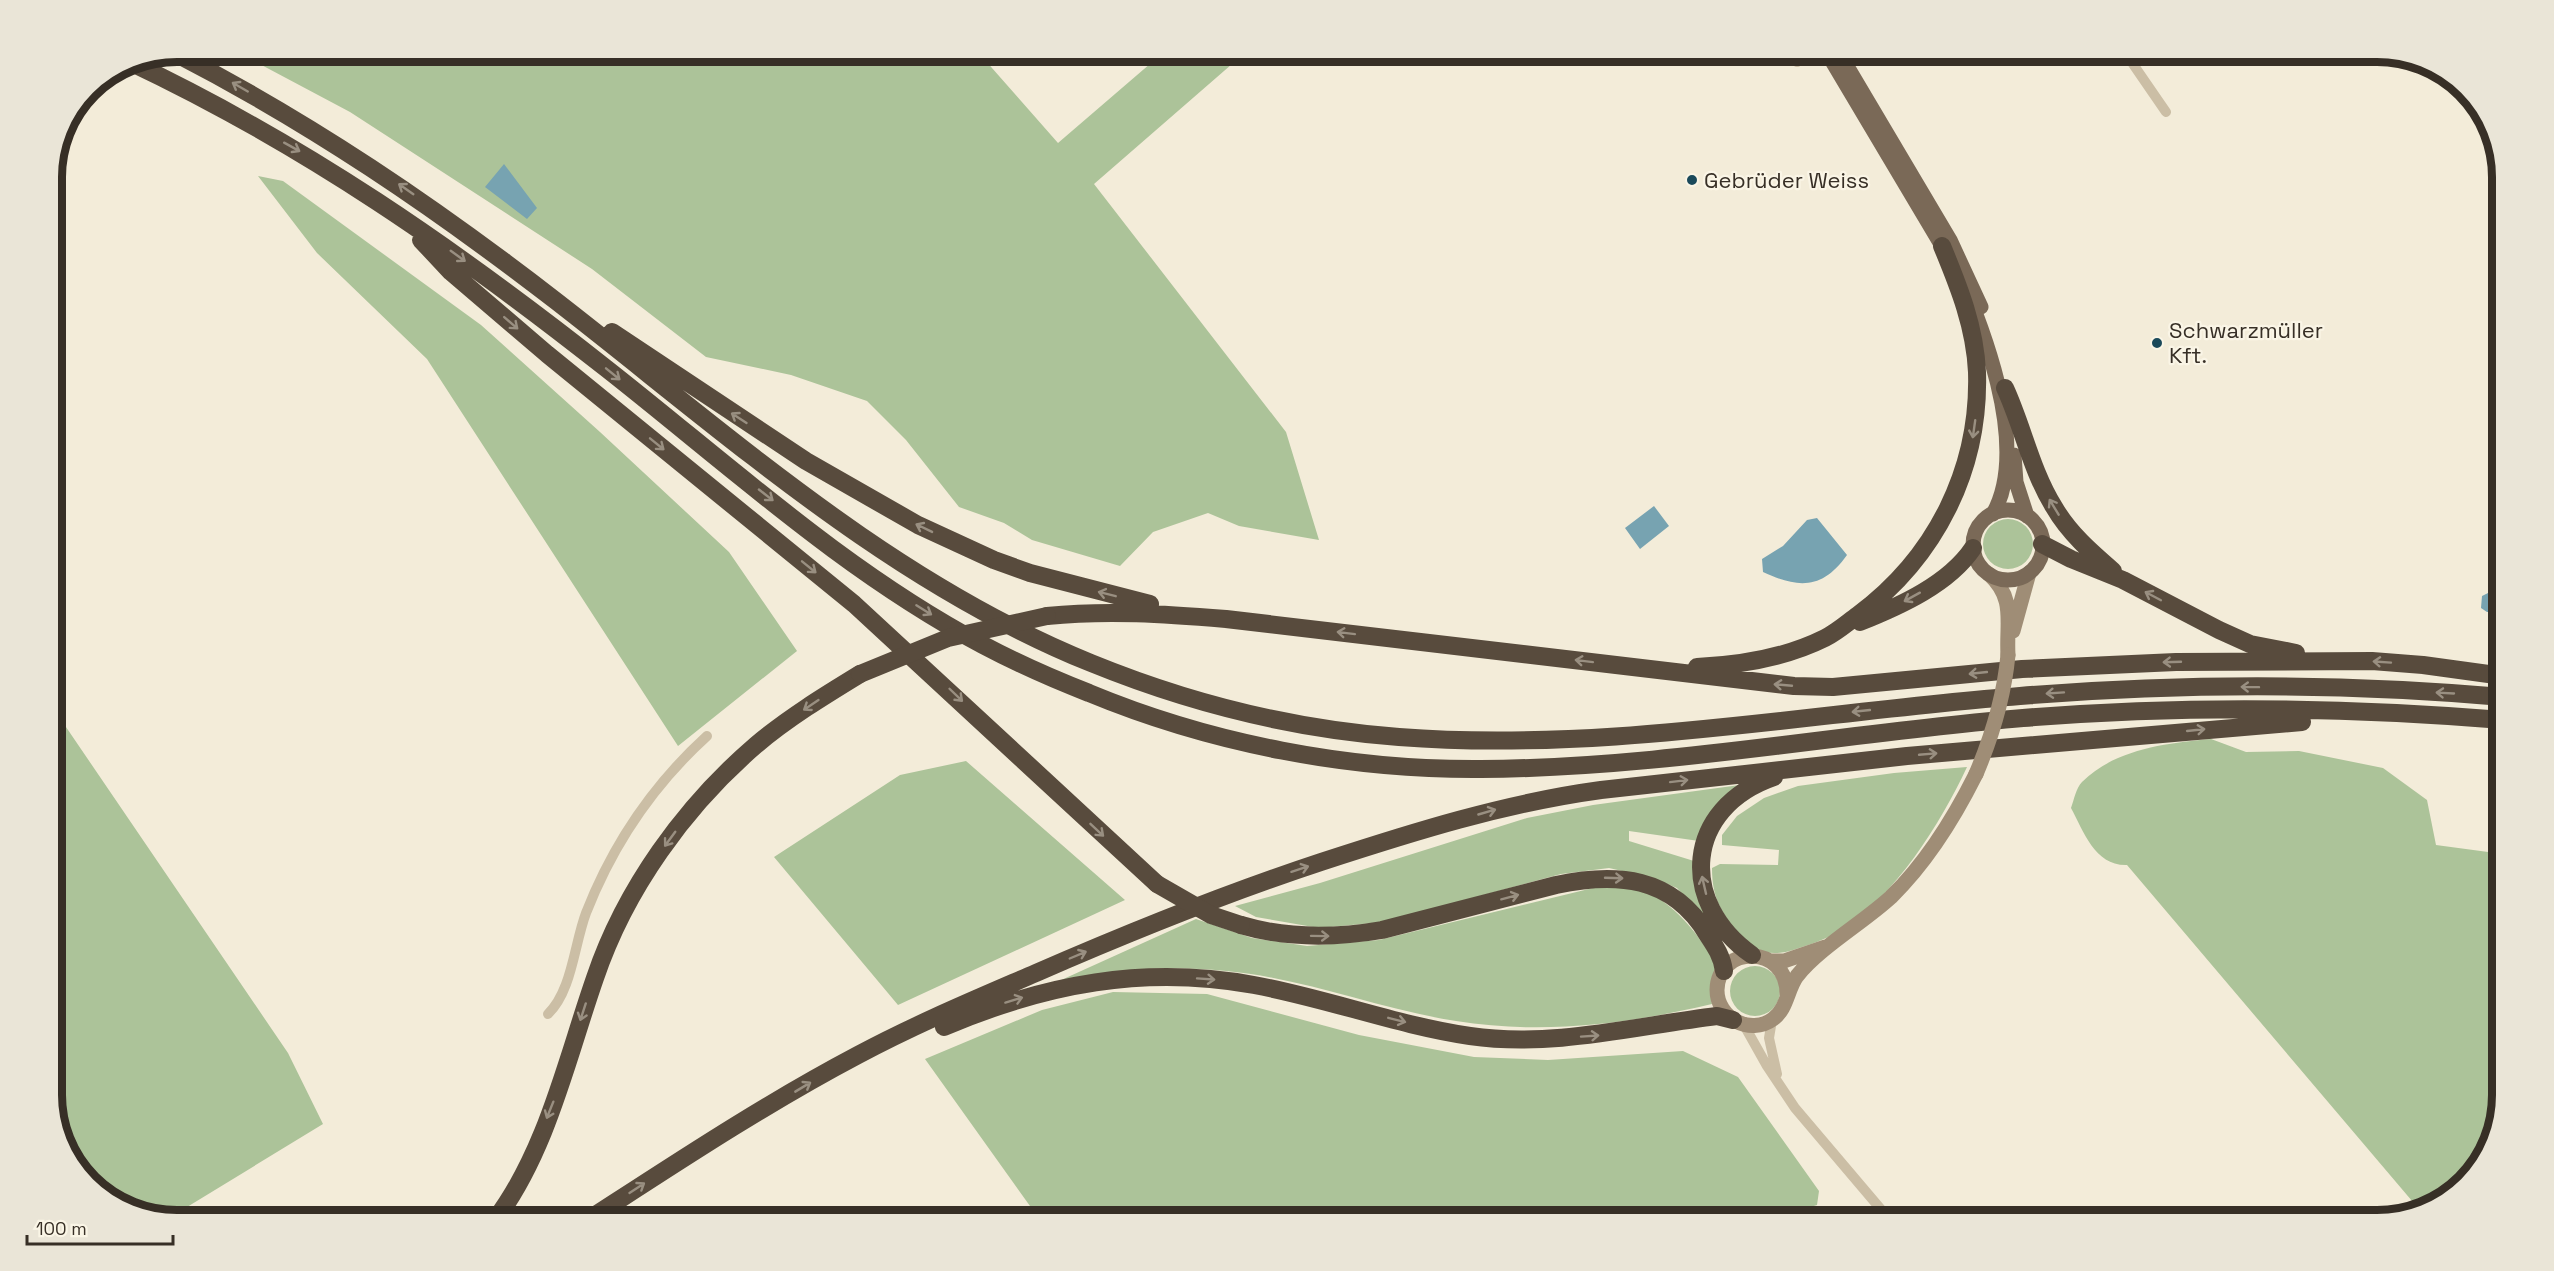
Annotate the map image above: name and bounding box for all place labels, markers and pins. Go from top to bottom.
place label: Gebrüder Weiss [1704,166,1869,194]
marker: Gebrüder Weiss [1685,173,1699,187]
place label: Schwarzmüller Kft. [2169,316,2323,369]
marker: Schwarzmüller Kft. [2150,336,2164,350]

